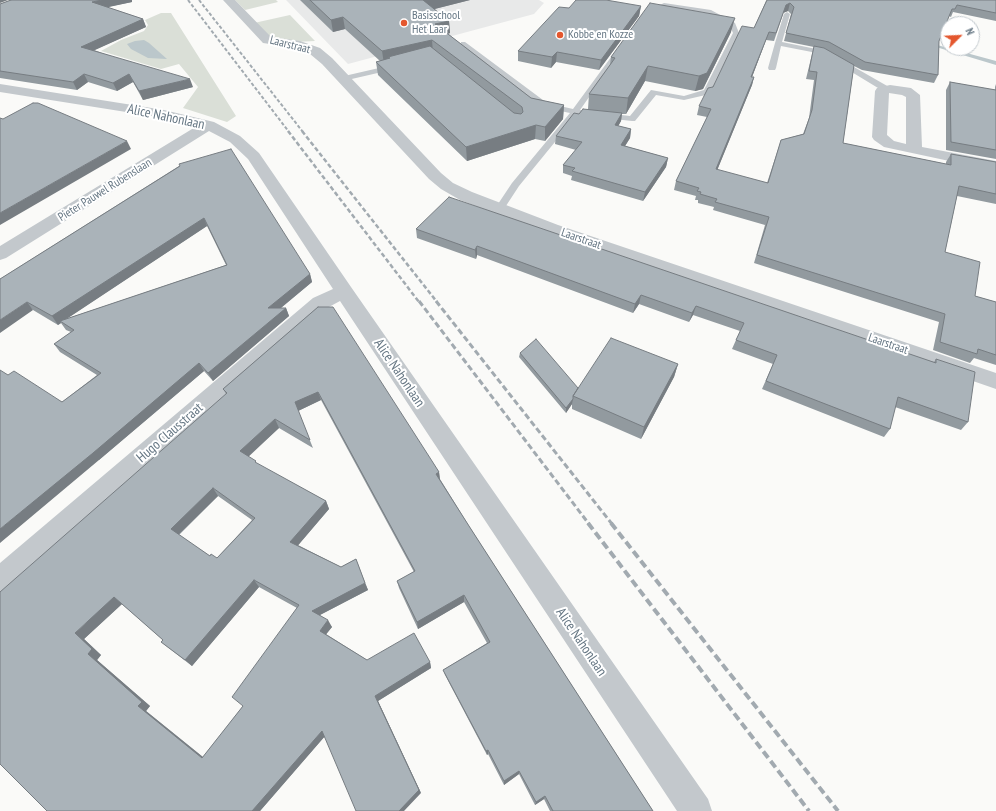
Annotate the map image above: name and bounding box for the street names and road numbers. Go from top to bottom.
street label: Laarstraat [268,33,312,57]
street label: Alice Nahonlaan [126,101,206,133]
street label: Pieter Pauwel Rubenslaan [56,155,154,225]
street label: Laarstraat [559,225,603,253]
street label: Laarstraat [866,330,910,358]
street label: Alice Nahonlaan [370,336,428,410]
street label: Hugo Clausstraat [133,400,207,466]
street label: Alice Nahonlaan [552,605,610,679]

